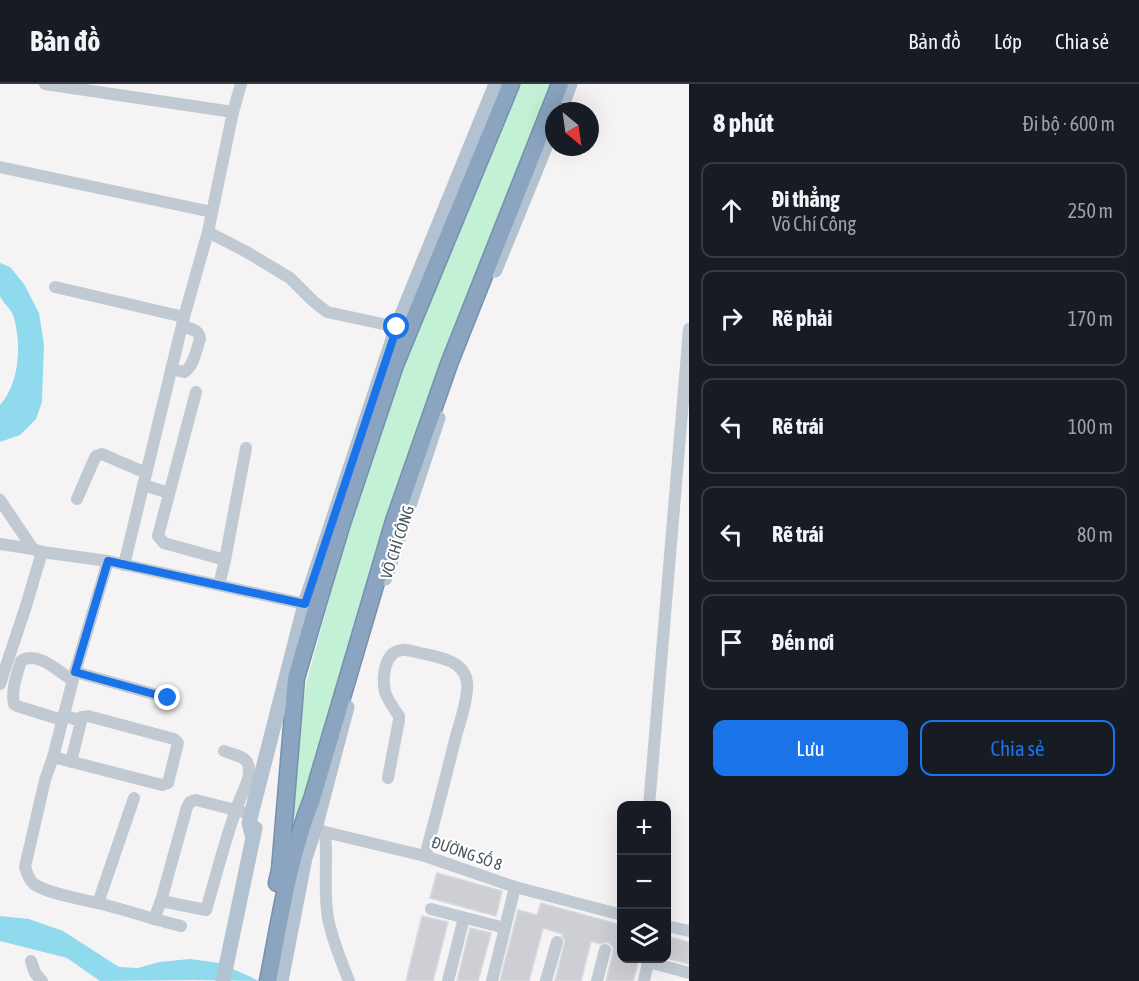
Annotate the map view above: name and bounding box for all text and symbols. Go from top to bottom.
text: Bản đồ [30,25,100,57]
text: Bản đồ [908,29,961,53]
text: Lớp [994,29,1022,53]
text: Chia sẻ [1055,29,1109,53]
north arrow [545,102,599,156]
text: 8 phút [713,108,774,138]
text: Đi bộ · 600 m [1022,112,1115,135]
text: Đi thẳng [772,186,840,212]
icon: ahead [715,194,748,227]
text: 250 m [1068,199,1113,222]
text: Võ Chí Công [772,212,856,235]
icon: right [715,302,748,335]
text: Rẽ phải [772,305,832,331]
text: 170 m [1068,307,1113,330]
route start [383,313,409,339]
icon: left [715,410,748,443]
text: Rẽ trái [772,413,824,439]
text: 100 m [1068,415,1113,438]
street label: VÕ CHÍ CÔNG [377,503,417,581]
icon: left [715,518,748,551]
text: Rẽ trái [772,521,824,547]
text: 80 m [1077,523,1113,546]
icon: arrive [715,626,748,659]
text: Đến nơi [772,629,834,655]
route end [154,684,180,710]
button: Lưu [713,720,908,776]
button: Chia sẻ [920,720,1115,776]
map controls [617,801,671,963]
button: + [617,801,671,855]
street label: ĐƯỜNG SỐ 8 [429,831,505,873]
button: − [617,855,671,909]
button: layers [617,909,671,963]

